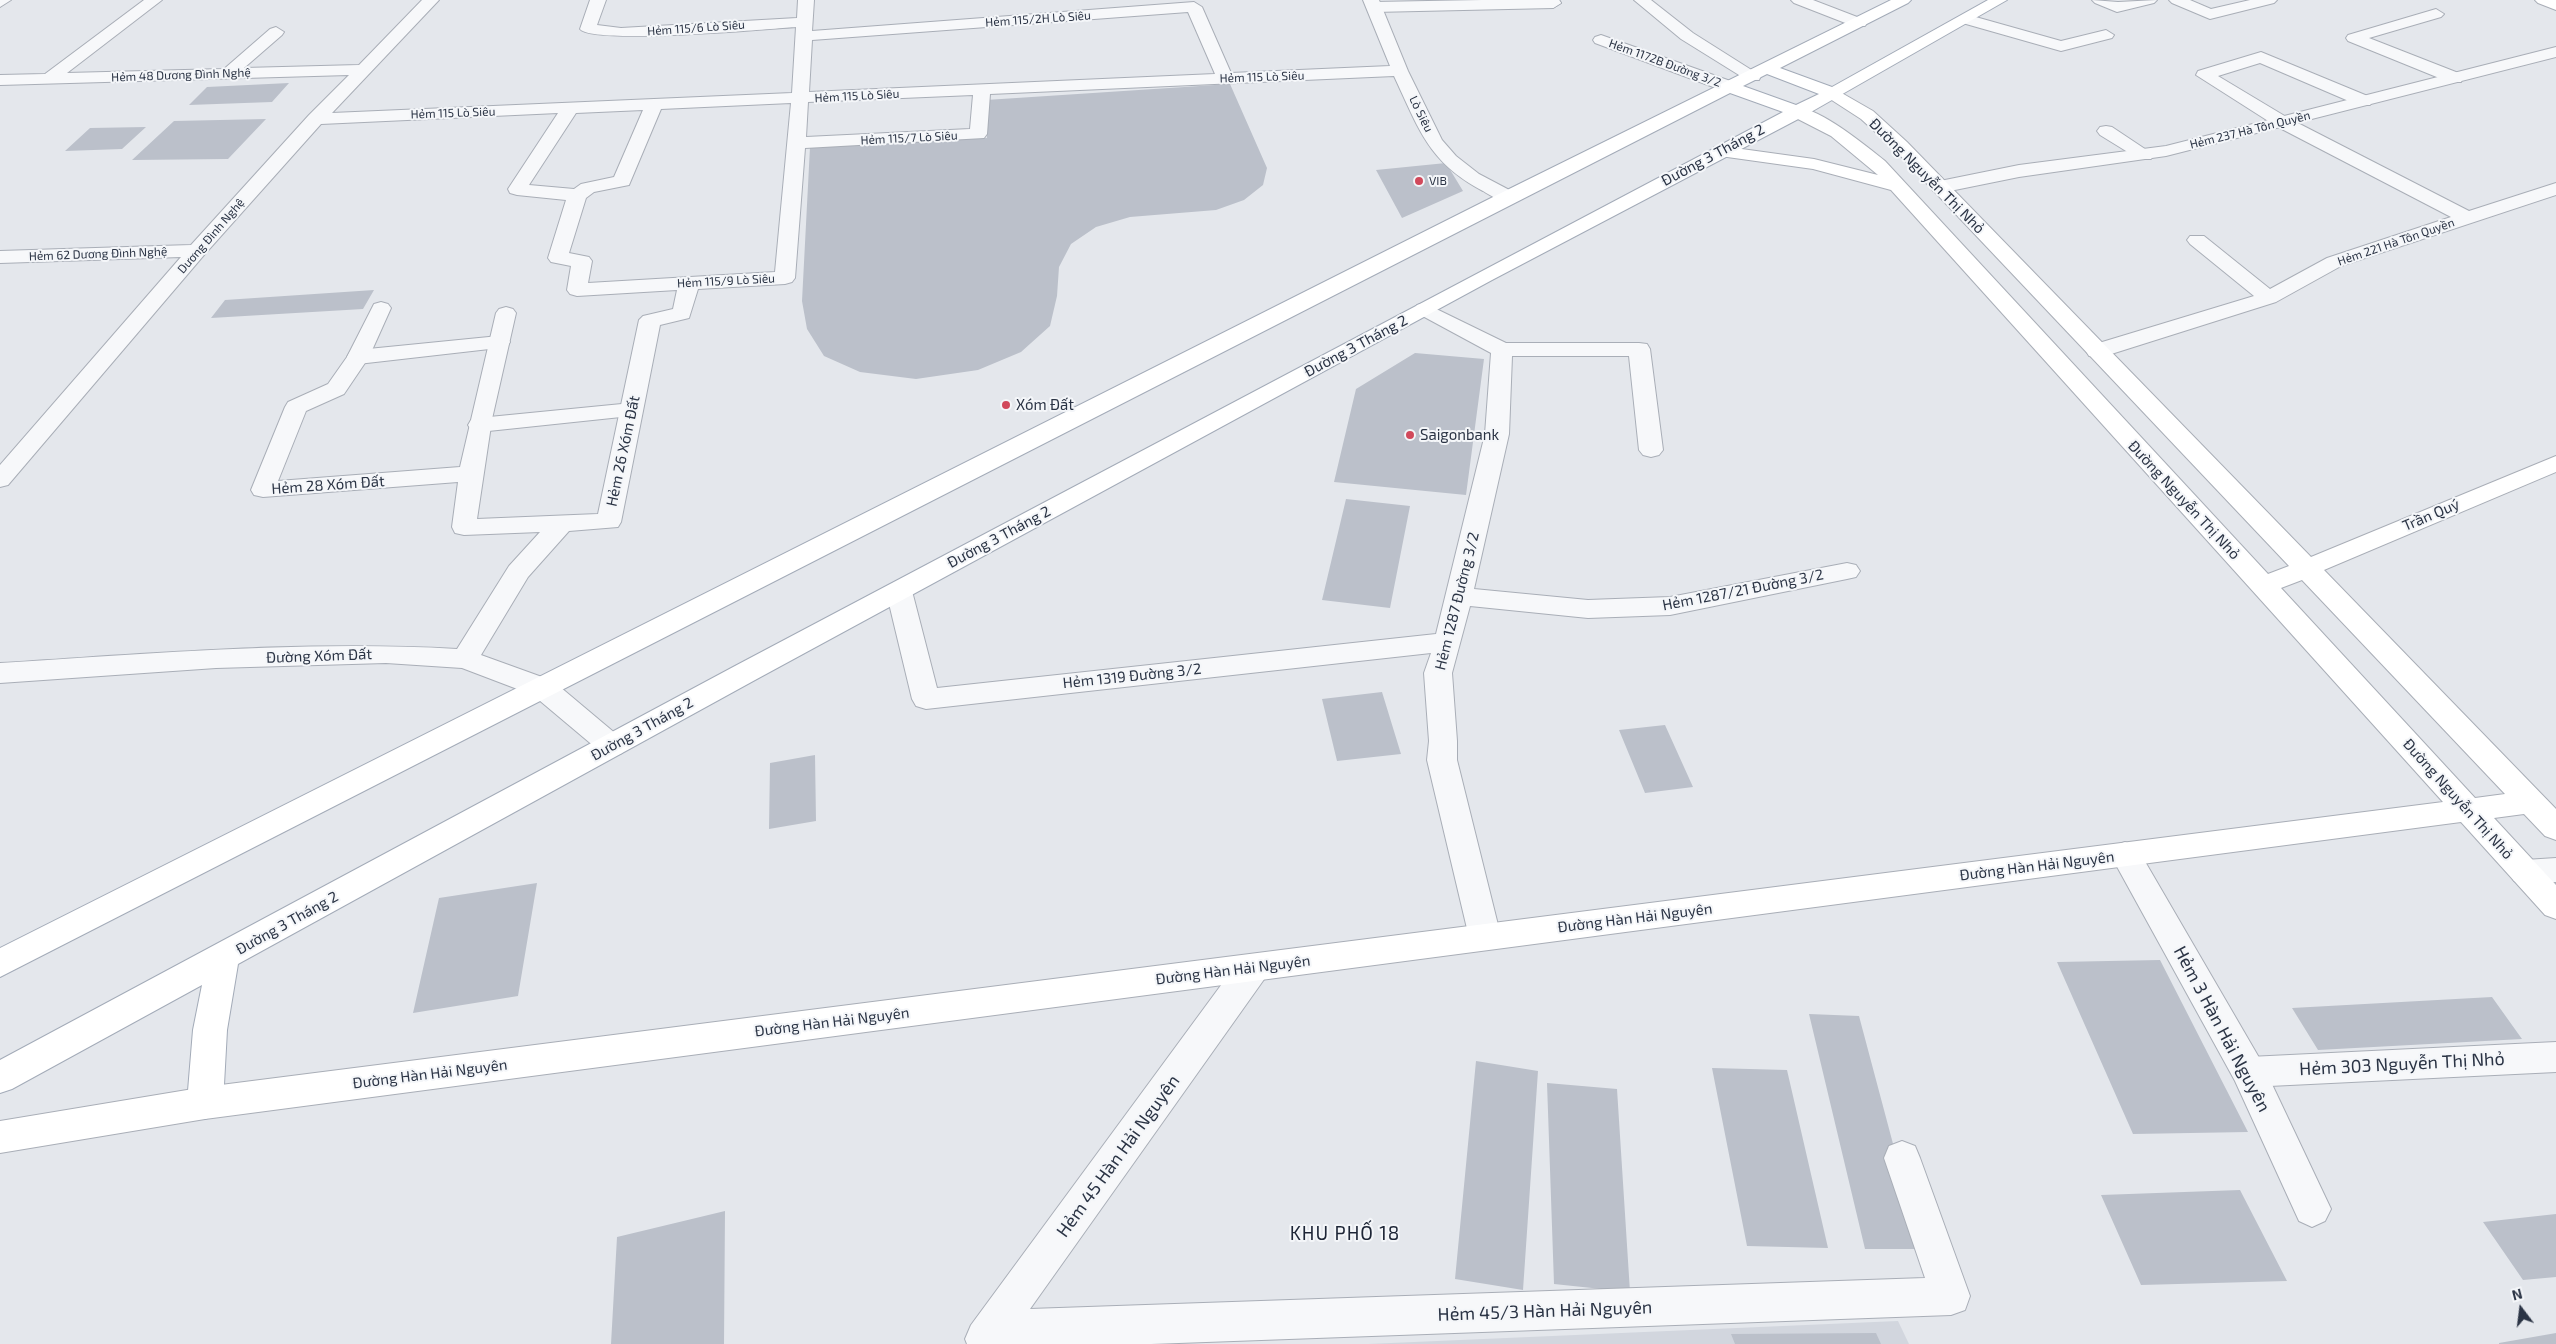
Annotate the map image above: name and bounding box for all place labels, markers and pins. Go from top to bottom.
place label: VIB [1429,174,1447,188]
marker: VIB [1413,175,1425,187]
place label: Xóm Đất [1016,396,1074,414]
marker: Xóm Đất [1000,399,1012,411]
place label: Saigonbank [1420,426,1499,444]
marker: Saigonbank [1404,429,1416,441]

